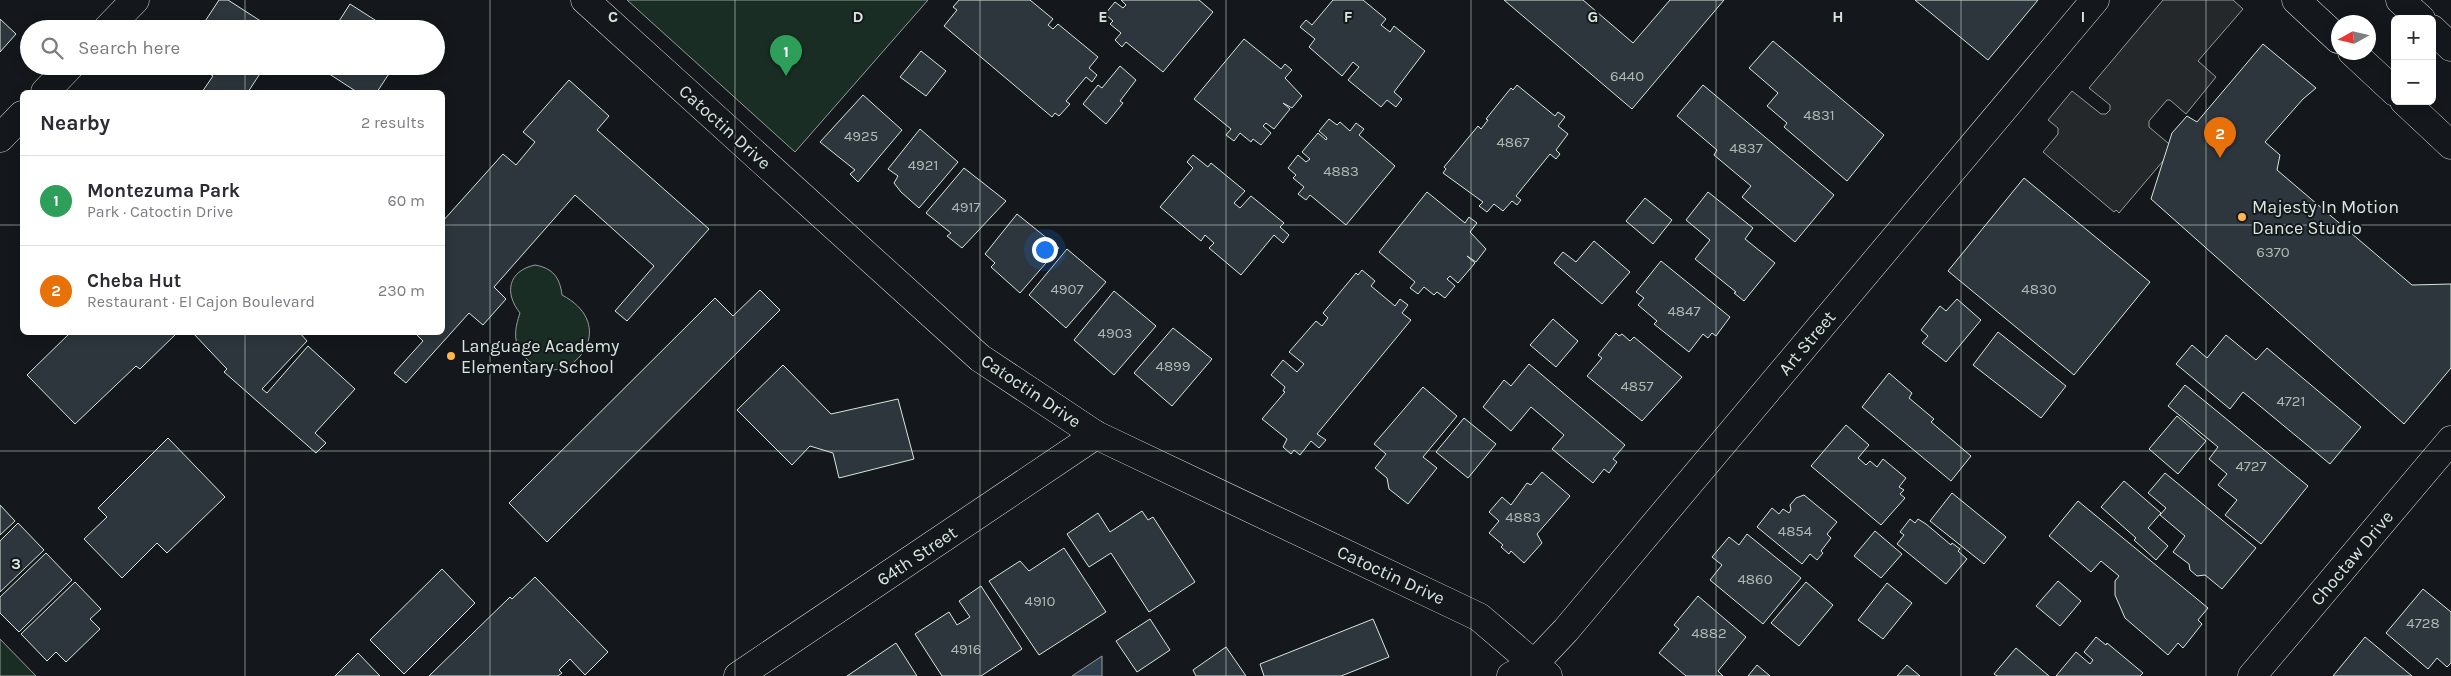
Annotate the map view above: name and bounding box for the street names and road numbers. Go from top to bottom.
street label: Catoctin Drive [674,80,776,174]
street label: Art Street [1774,306,1840,380]
street label: Catoctin Drive [977,349,1085,433]
street label: Choctaw Drive [2306,506,2398,610]
street label: 64th Street [873,521,961,591]
street label: Catoctin Drive [1334,540,1448,610]

